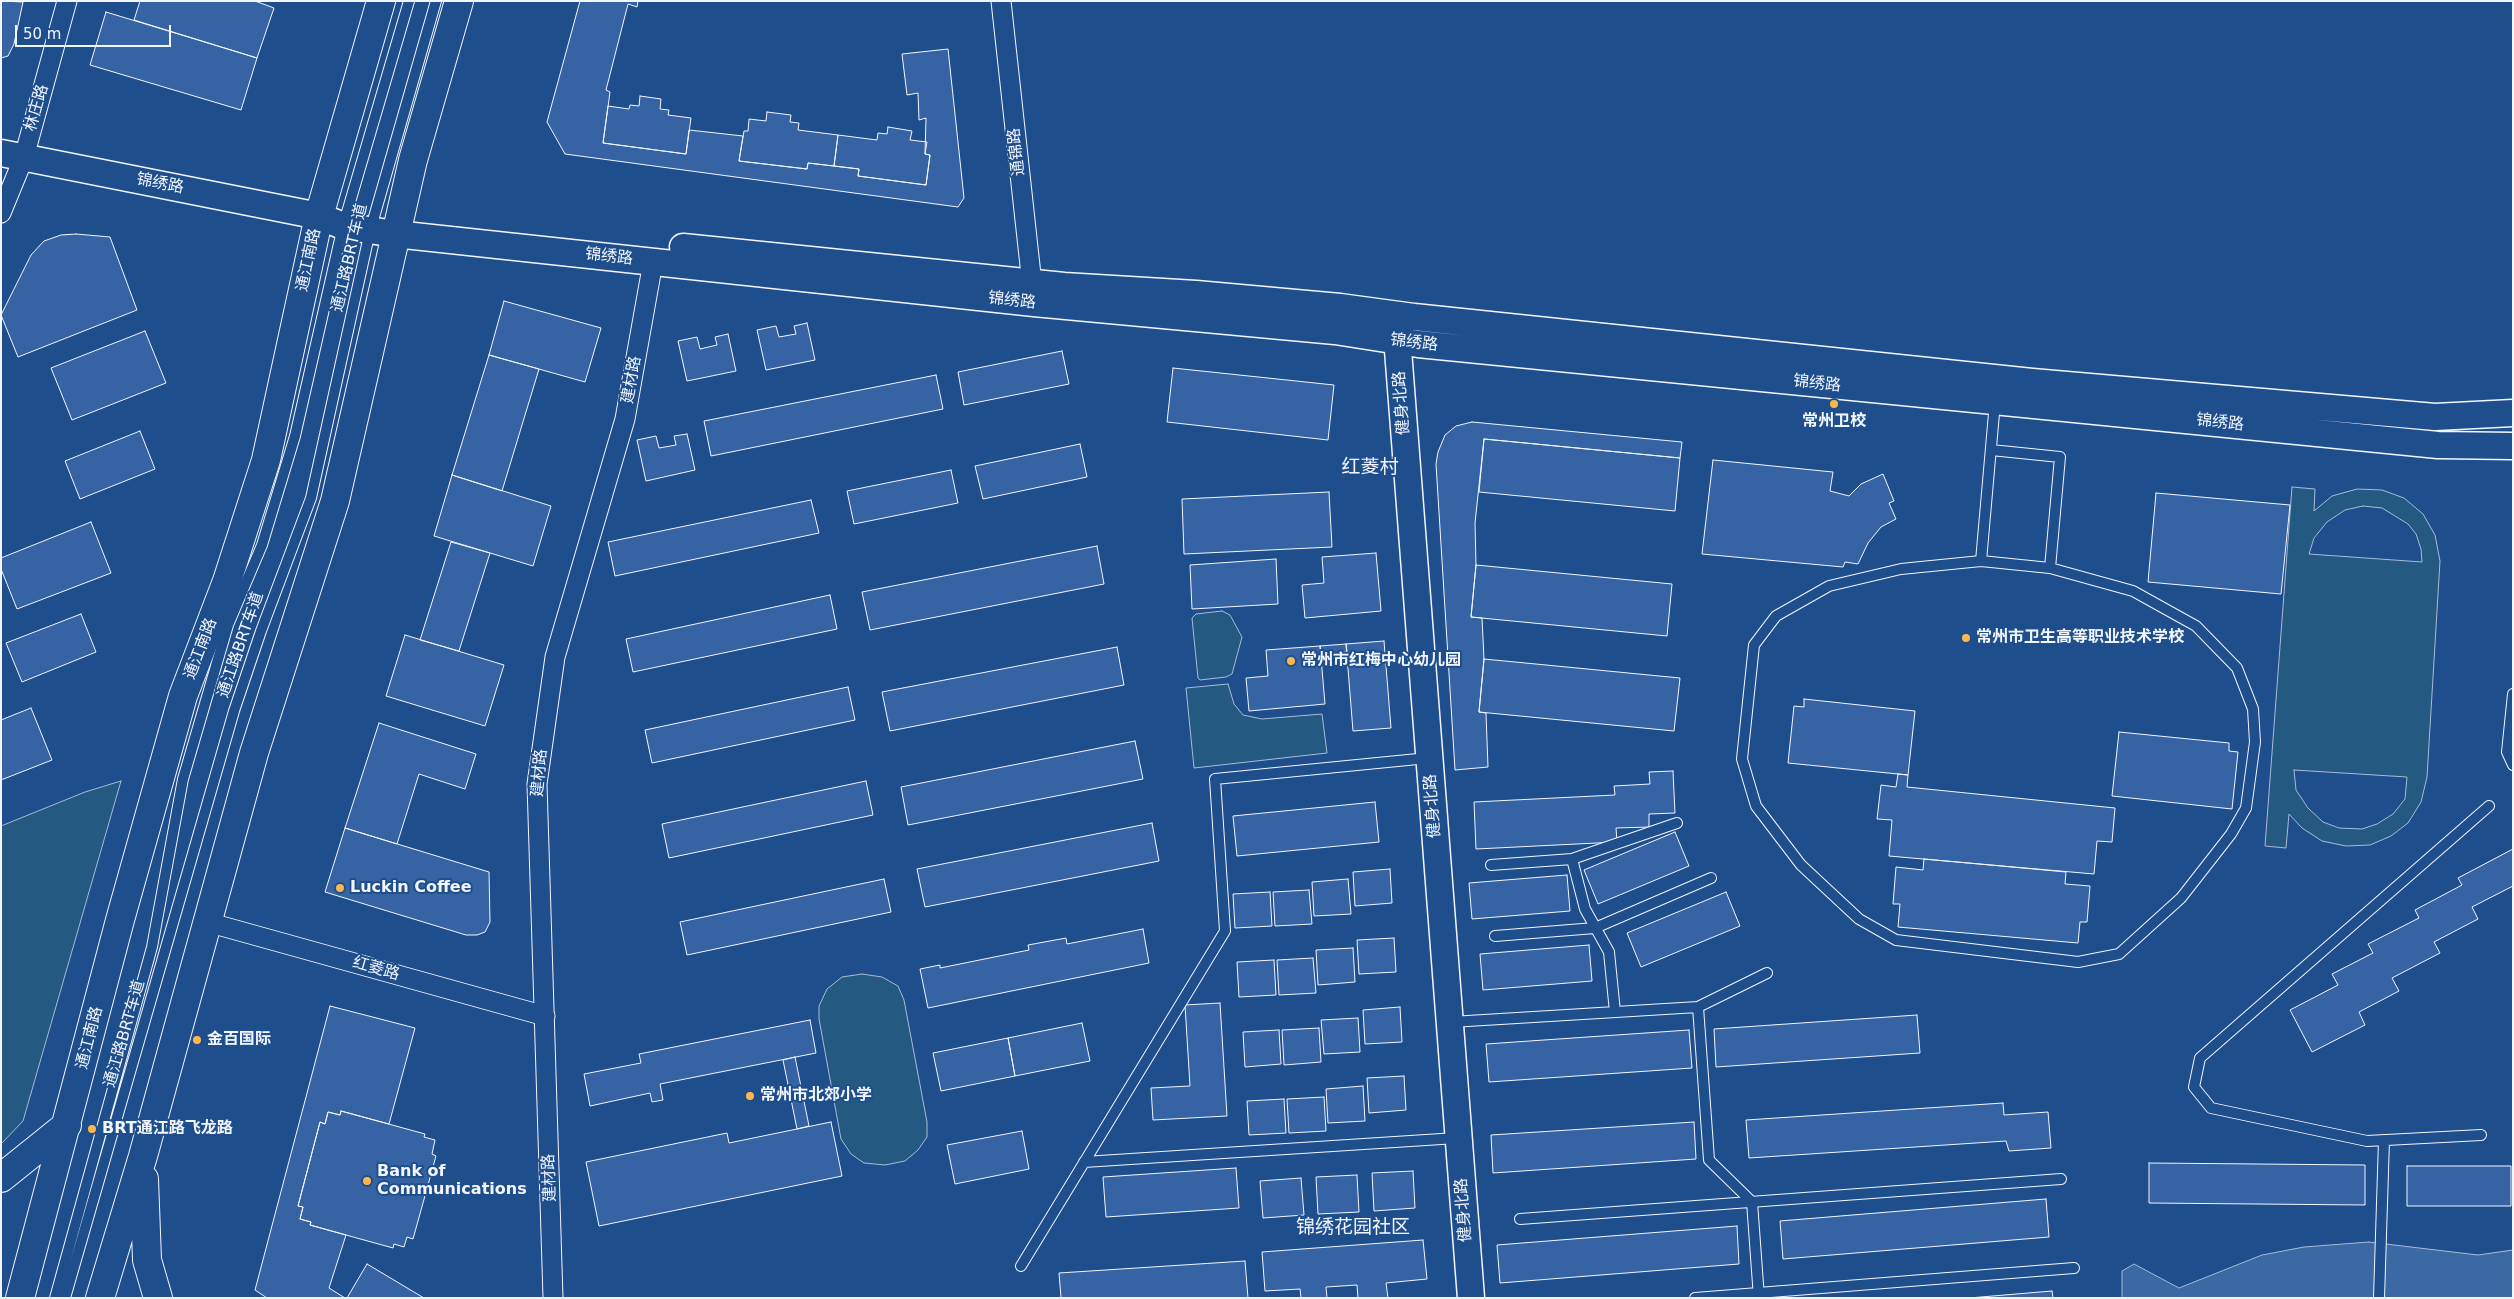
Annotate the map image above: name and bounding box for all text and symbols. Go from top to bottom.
scale bar [18,15,174,47]
text: 50 m [23,25,61,43]
street label: 林庄路 [21,82,53,134]
street label: 通锦路 [1005,127,1029,177]
street label: 锦绣路 [135,170,185,198]
street label: 通江路BRT车道 [328,202,372,314]
street label: 通江南路 [293,227,325,293]
street label: 锦绣路 [584,245,634,269]
street label: 锦绣路 [987,289,1037,313]
street label: 锦绣路 [1389,331,1439,355]
street label: 建材路 [618,355,646,405]
street label: 健身北路 [1390,370,1414,436]
street label: 锦绣路 [1792,372,1842,396]
marker: 常州卫校 [1828,398,1840,410]
street label: 锦绣路 [2195,411,2245,435]
place label: 常州卫校 [1802,412,1866,432]
district label: 红菱村 [1342,457,1398,479]
street label: 通江路BRT车道 [214,590,268,700]
street label: 通江南路 [181,616,221,682]
place label: 常州市卫生高等职业技术学校 [1976,628,2184,648]
marker: 常州市卫生高等职业技术学校 [1960,632,1972,644]
place label: 常州市红梅中心幼儿园 [1301,651,1461,671]
marker: 常州市红梅中心幼儿园 [1285,655,1297,667]
street label: 建材路 [528,748,552,798]
street label: 健身北路 [1421,773,1445,839]
place label: Luckin Coffee [350,878,472,898]
marker: Luckin Coffee [334,882,346,894]
street label: 红菱路 [350,953,402,985]
street label: 通江路BRT车道 [101,978,149,1090]
street label: 通江南路 [73,1005,107,1071]
place label: 金百国际 [207,1030,271,1050]
marker: 金百国际 [191,1034,203,1046]
place label: 常州市北郊小学 [760,1086,872,1106]
marker: 常州市北郊小学 [744,1090,756,1102]
place label: BRT通江路飞龙路 [102,1119,233,1139]
marker: BRT通江路飞龙路 [86,1123,98,1135]
street label: 建材路 [540,1154,560,1202]
place label: Bank of Communications [377,1162,527,1200]
marker: Bank of Communications [361,1175,373,1187]
street label: 健身北路 [1452,1177,1476,1243]
district label: 锦绣花园社区 [1296,1217,1410,1239]

